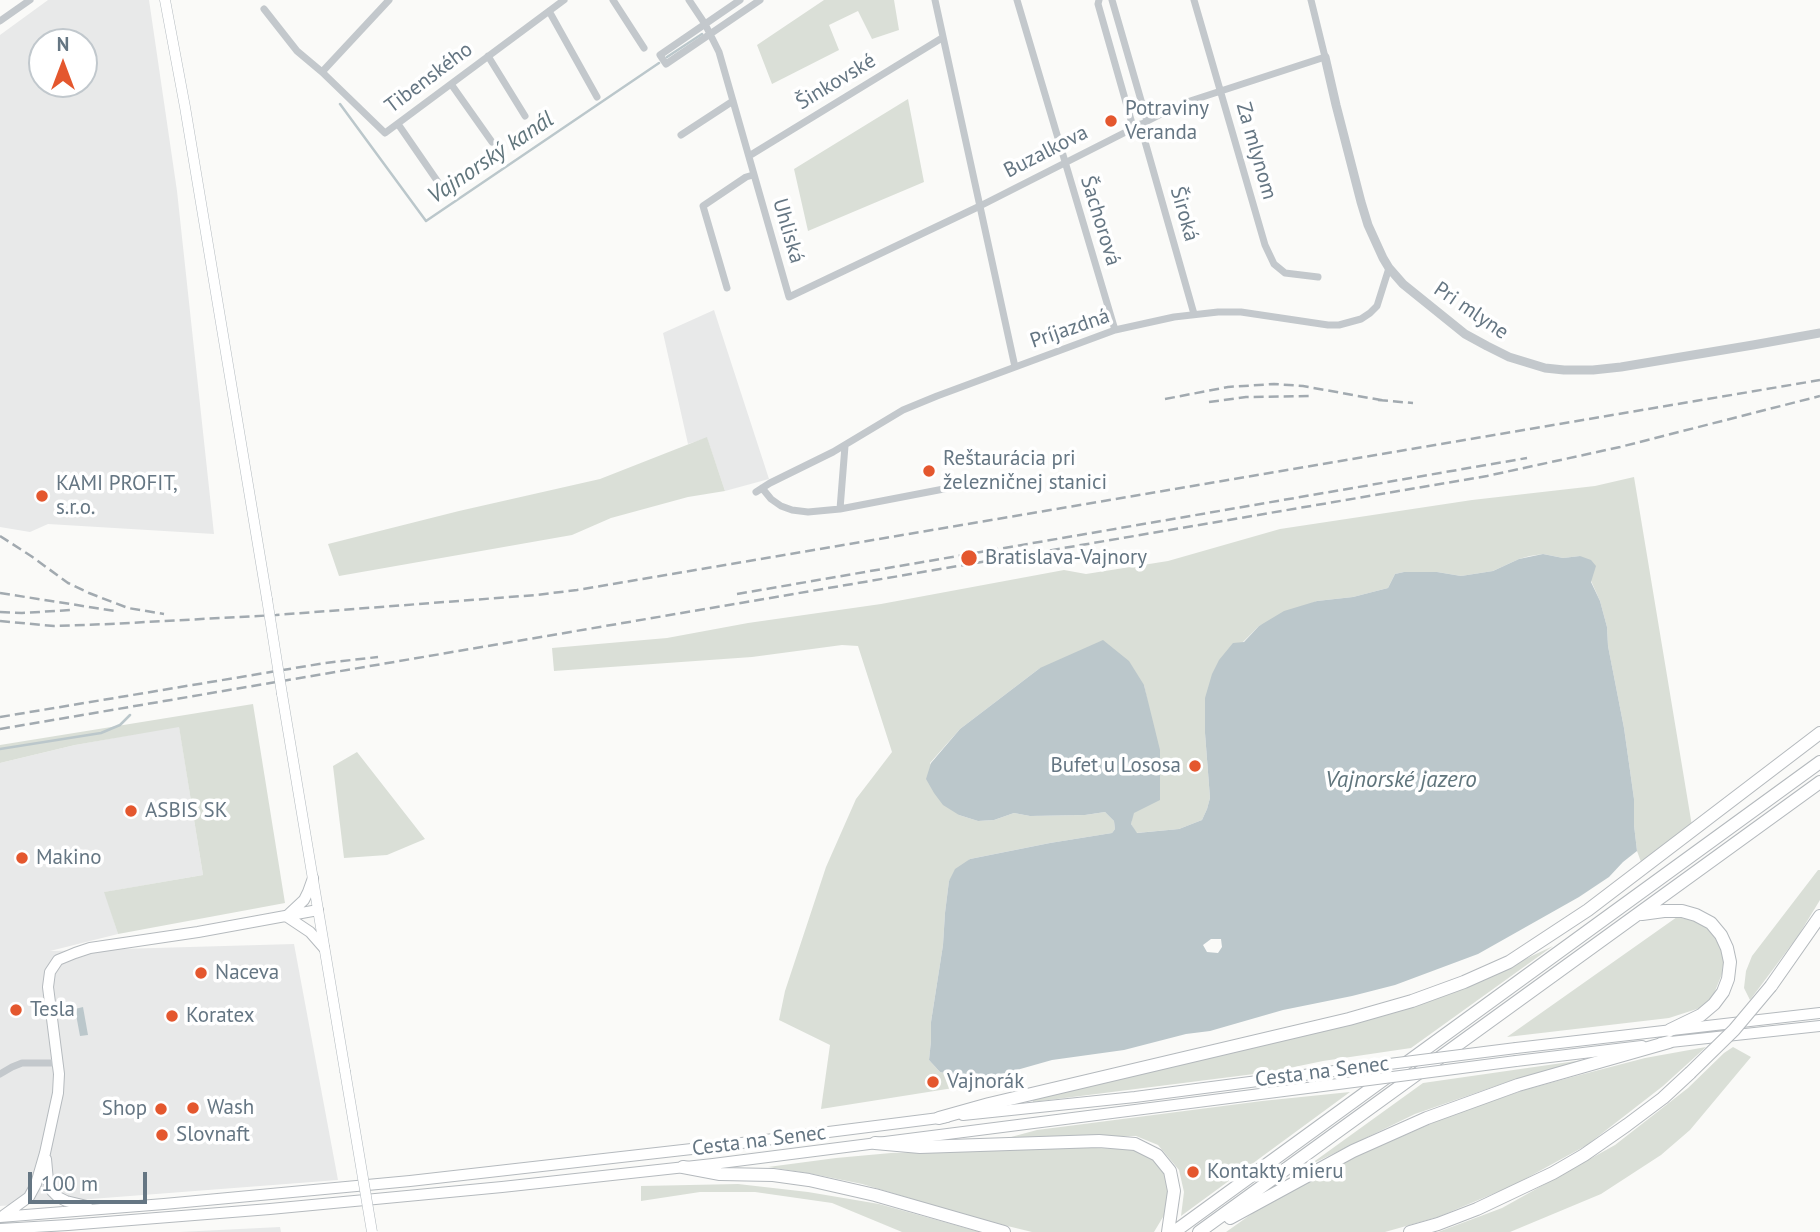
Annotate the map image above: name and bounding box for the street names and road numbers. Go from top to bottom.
street label: Tibenského [380,37,478,119]
street label: Šinkovské [792,48,880,116]
street label: Za mlynom [1230,100,1282,202]
street label: Buzalkova [1000,120,1092,184]
street label: Šachorová [1074,173,1126,269]
street label: Široká [1164,184,1204,244]
street label: Uhliská [767,196,809,266]
street label: Pri mlyne [1429,277,1513,345]
street label: Príjazdná [1027,304,1113,354]
street label: Cesta na Senec [1254,1051,1390,1093]
street label: Cesta na Senec [691,1120,827,1162]

